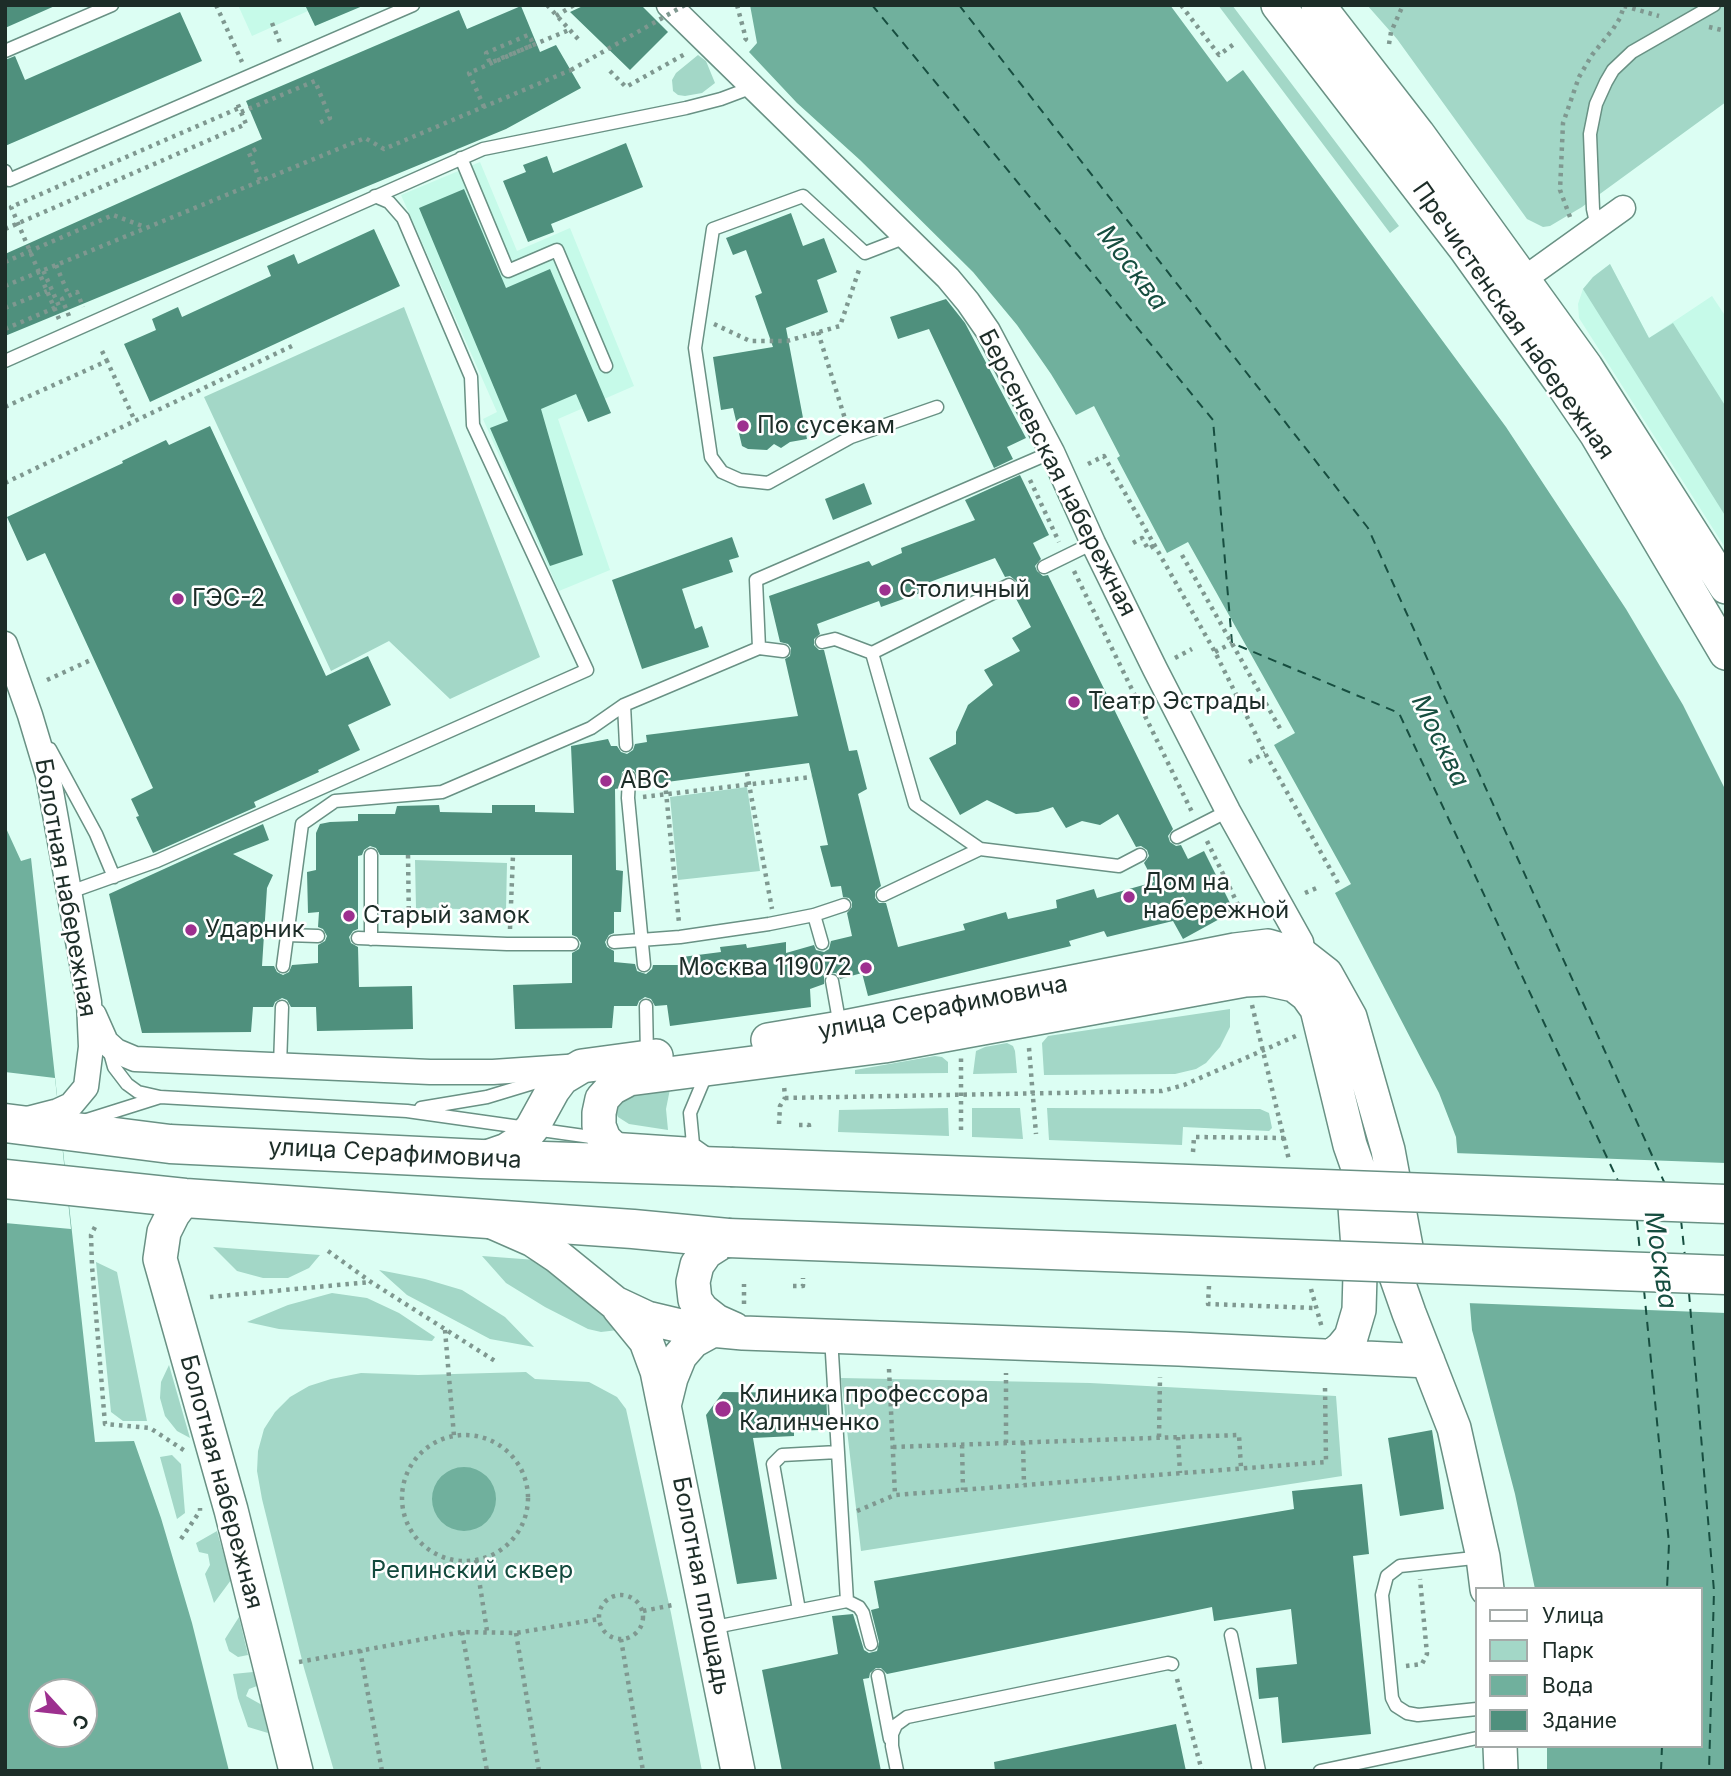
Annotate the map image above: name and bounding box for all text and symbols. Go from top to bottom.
street label: Пречистенская набережная [1406,177,1620,465]
water label: Москва [1090,219,1174,317]
street label: Берсеневская набережная [972,325,1142,621]
place label: По сусекам [757,412,895,440]
marker: По сусекам [735,418,751,434]
place label: Столичный [899,576,1030,604]
marker: Столичный [877,582,893,598]
place label: ГЭС-2 [192,585,265,613]
marker: ГЭС-2 [170,591,186,607]
place label: Театр Эстрады [1088,688,1266,716]
water label: Москва [1404,690,1476,792]
marker: Театр Эстрады [1066,694,1082,710]
street label: Болотная набережная [28,757,102,1019]
place label: ABC [620,767,670,795]
marker: ABC [598,773,614,789]
place label: Дом на набережной [1143,869,1289,925]
marker: Дом на набережной [1121,889,1137,905]
place label: Старый замок [363,902,530,930]
marker: Старый замок [341,908,357,924]
place label: Ударник [205,916,305,944]
marker: Ударник [183,922,199,938]
place label: Москва 119072 [678,954,852,982]
marker: Москва 119072 [858,960,874,976]
street label: улица Серафимовича [816,970,1070,1046]
street label: улица Серафимовича [268,1133,522,1175]
water label: Москва [1637,1209,1683,1311]
street label: Болотная набережная [173,1352,269,1612]
place label: Клиника профессора Калинченко [739,1381,989,1437]
marker: Клиника профессора Калинченко [713,1399,733,1419]
street label: Болотная площадь [666,1474,736,1698]
park label: Репинский сквер [371,1557,573,1585]
legend [1476,1587,1703,1748]
text: Улица [1542,1603,1604,1628]
text: Парк [1542,1638,1594,1663]
text: Вода [1542,1673,1593,1698]
north arrow [28,1678,98,1748]
text: Здание [1542,1708,1617,1733]
text: С [67,1710,94,1733]

